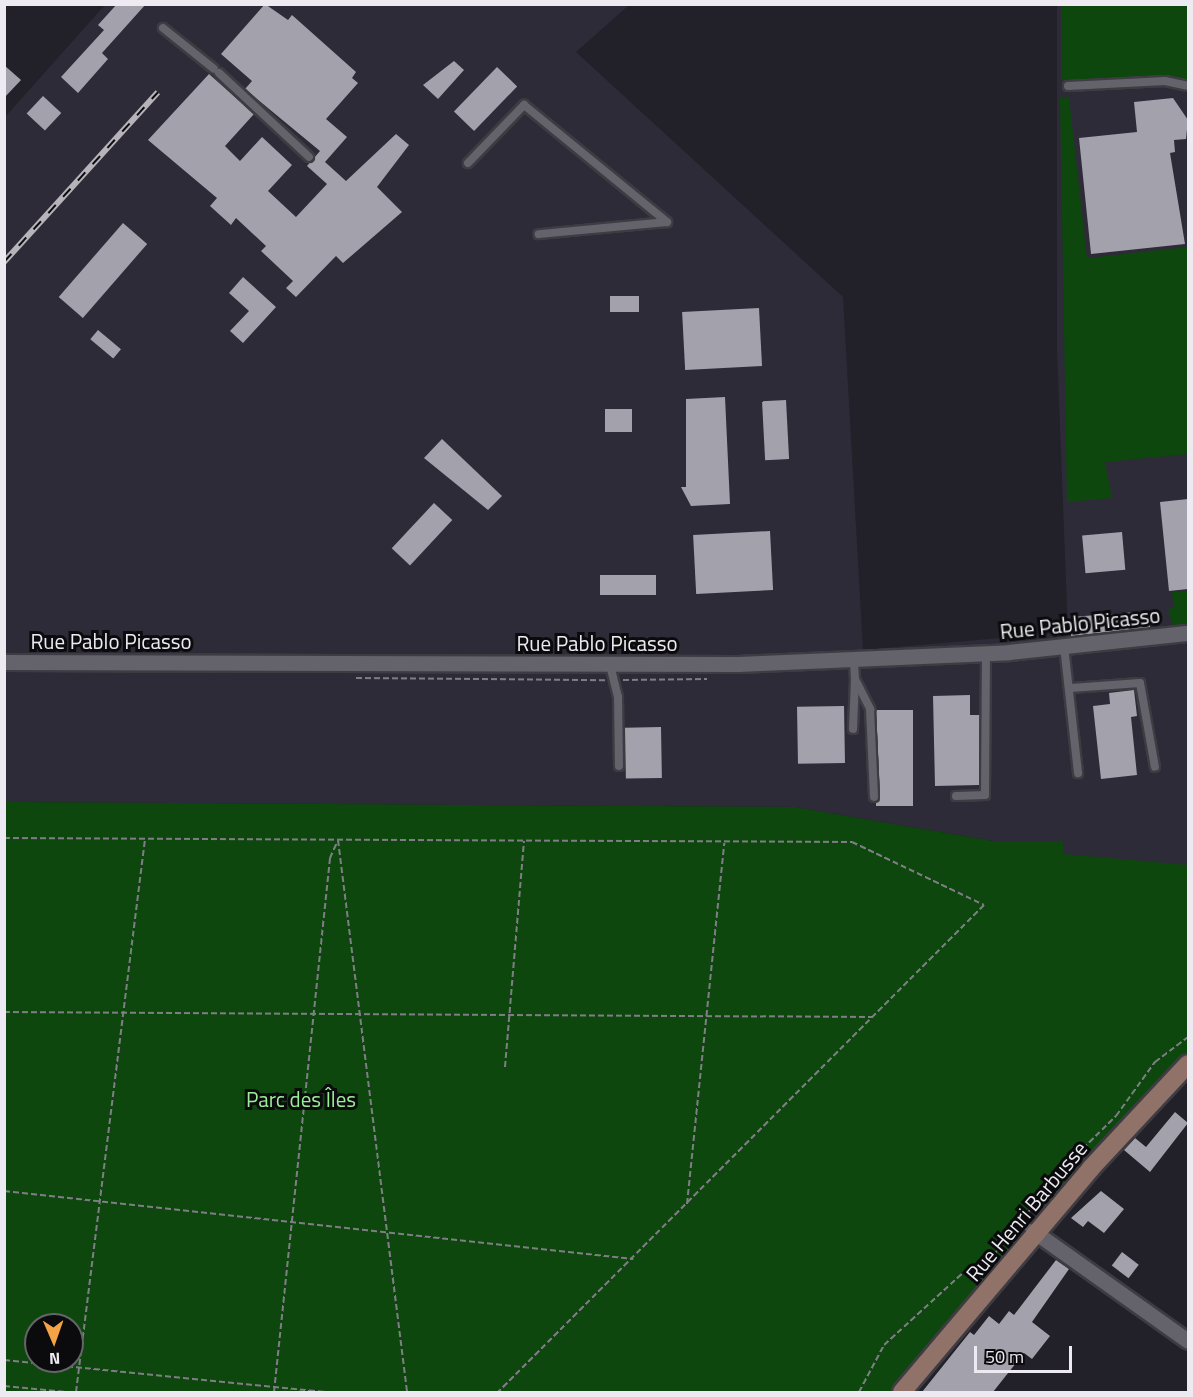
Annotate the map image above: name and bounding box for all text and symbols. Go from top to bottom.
street label: Rue Pablo Picasso [999,602,1161,644]
street label: Rue Pablo Picasso [30,628,192,654]
street label: Rue Pablo Picasso [516,630,678,656]
park label: Parc des Îles [246,1086,356,1112]
street label: Rue Henri Barbusse [960,1136,1092,1286]
north arrow [24,1313,84,1373]
scale bar [977,1334,1074,1372]
text: 50 m [985,1343,1024,1370]
text: N [49,1347,61,1371]

